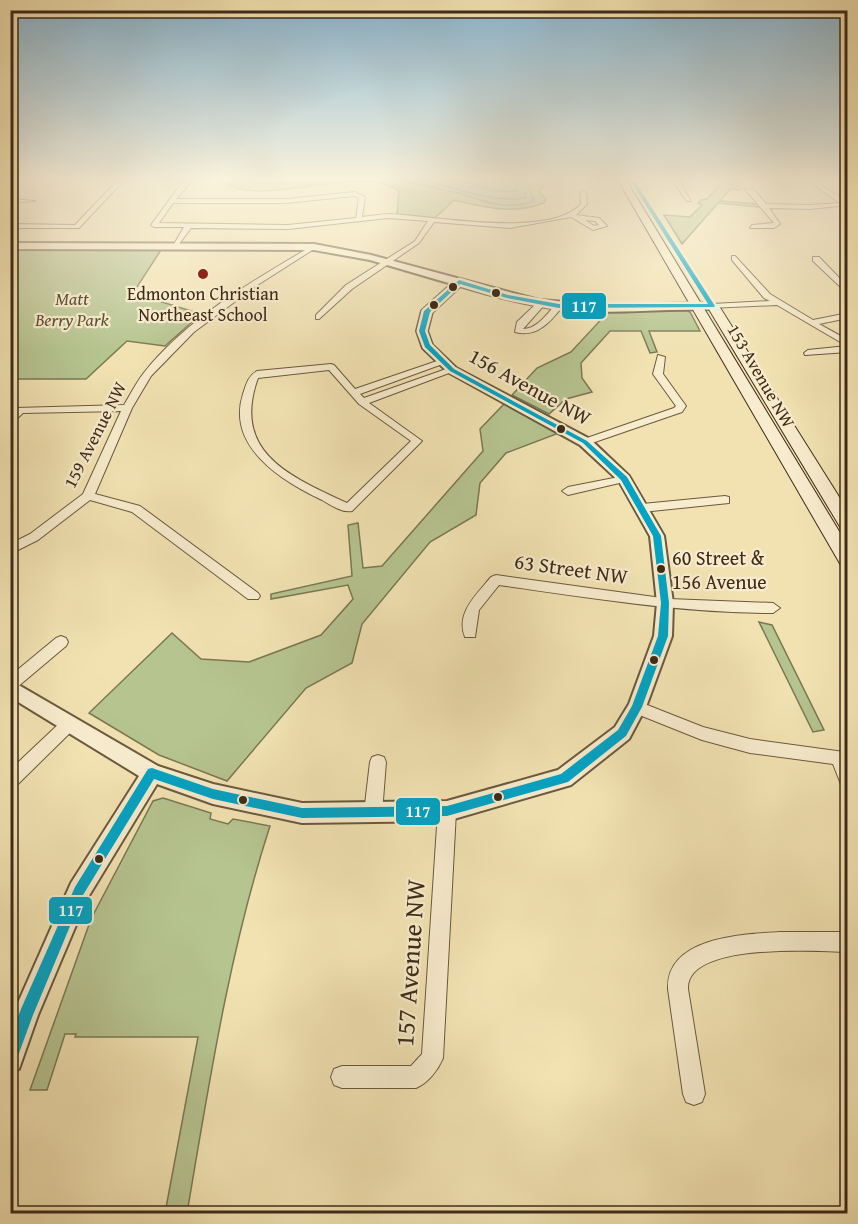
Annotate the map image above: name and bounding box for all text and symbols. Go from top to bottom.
marker: Edmonton Christian Northeast School [196,267,210,281]
place label: Edmonton Christian Northeast School [127,280,279,328]
unlabelled marker [447,281,459,293]
park label: Matt Berry Park [34,285,110,333]
unlabelled marker [490,287,502,299]
line badge: 117 [561,292,607,320]
text: 117 [572,294,596,318]
unlabelled marker [428,299,440,311]
street label: 153 Avenue NW [721,319,803,433]
street label: 156 Avenue NW [463,340,597,433]
street label: 159 Avenue NW [56,376,133,493]
unlabelled marker [555,423,567,435]
place label: 60 Street & 156 Avenue [672,543,767,596]
street label: 63 Street NW [512,545,630,592]
marker: 60 Street & 156 Avenue [655,563,667,575]
unlabelled marker [648,654,660,666]
unlabelled marker [492,791,504,803]
unlabelled marker [237,794,249,806]
line badge: 117 [395,797,441,826]
text: 117 [406,799,430,823]
unlabelled marker [93,853,105,865]
street label: 157 Avenue NW [384,878,435,1048]
line badge: 117 [48,896,93,925]
text: 117 [59,898,83,922]

